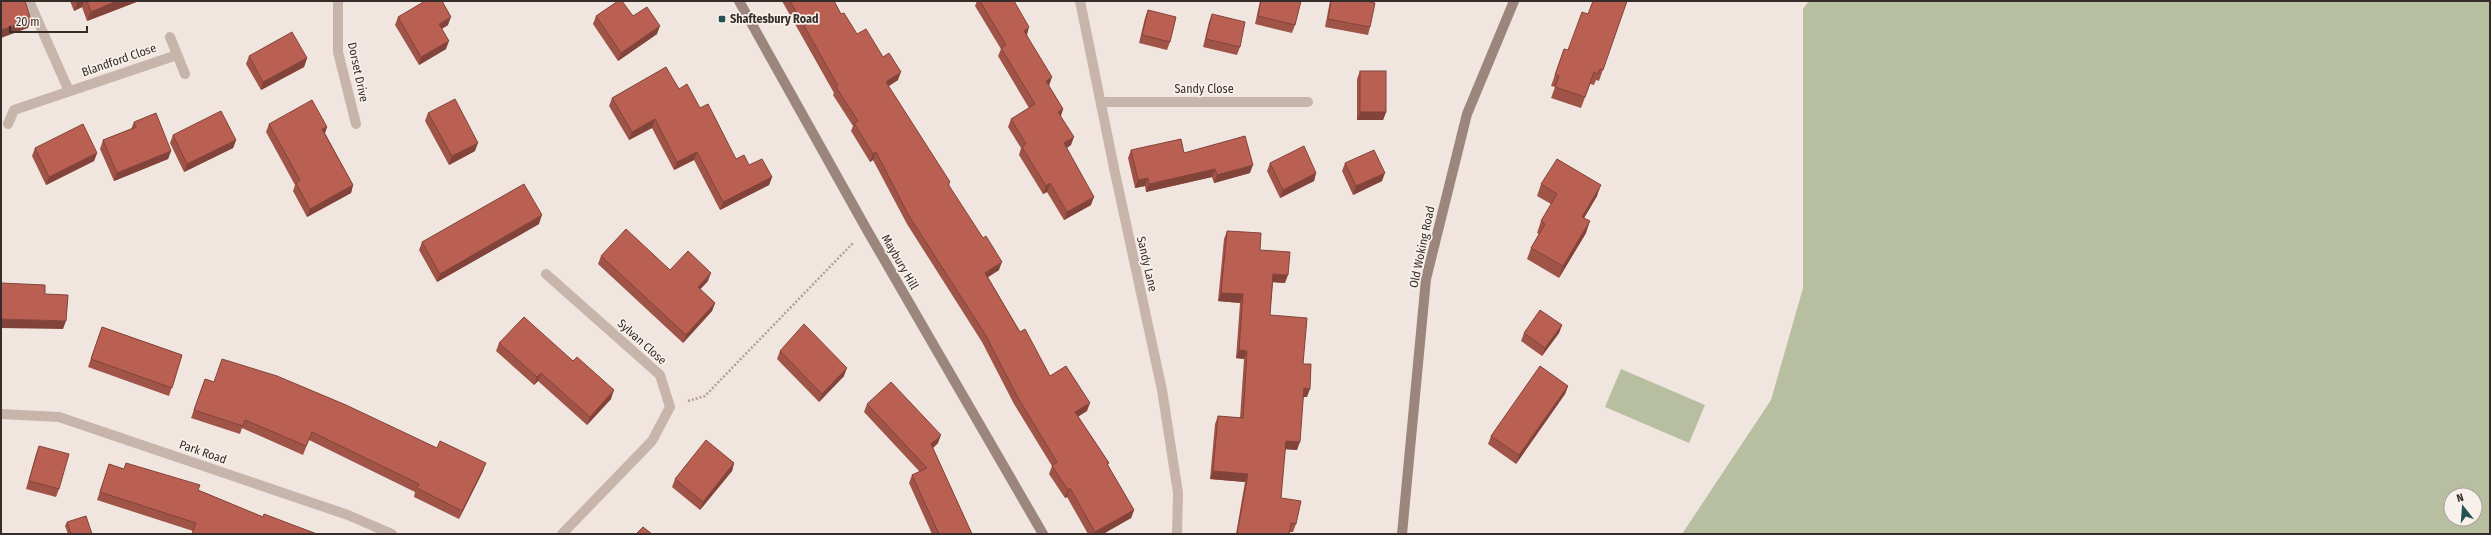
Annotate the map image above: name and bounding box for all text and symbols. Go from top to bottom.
scale bar [10,8,87,34]
place label: Shaftesbury Road [730,12,819,26]
marker: Shaftesbury Road [717,14,727,24]
text: 20 m [16,15,40,29]
street label: Blandford Close [80,41,158,79]
street label: Dorset Drive [345,41,371,103]
street label: Sandy Close [1174,82,1234,96]
street label: Old Woking Road [1406,205,1438,289]
street label: Maybury Hill [879,232,921,292]
street label: Sandy Lane [1134,235,1160,293]
street label: Sylvan Close [615,316,669,368]
street label: Park Road [178,437,228,467]
north arrow [2443,487,2483,527]
text: N [2455,491,2465,505]

